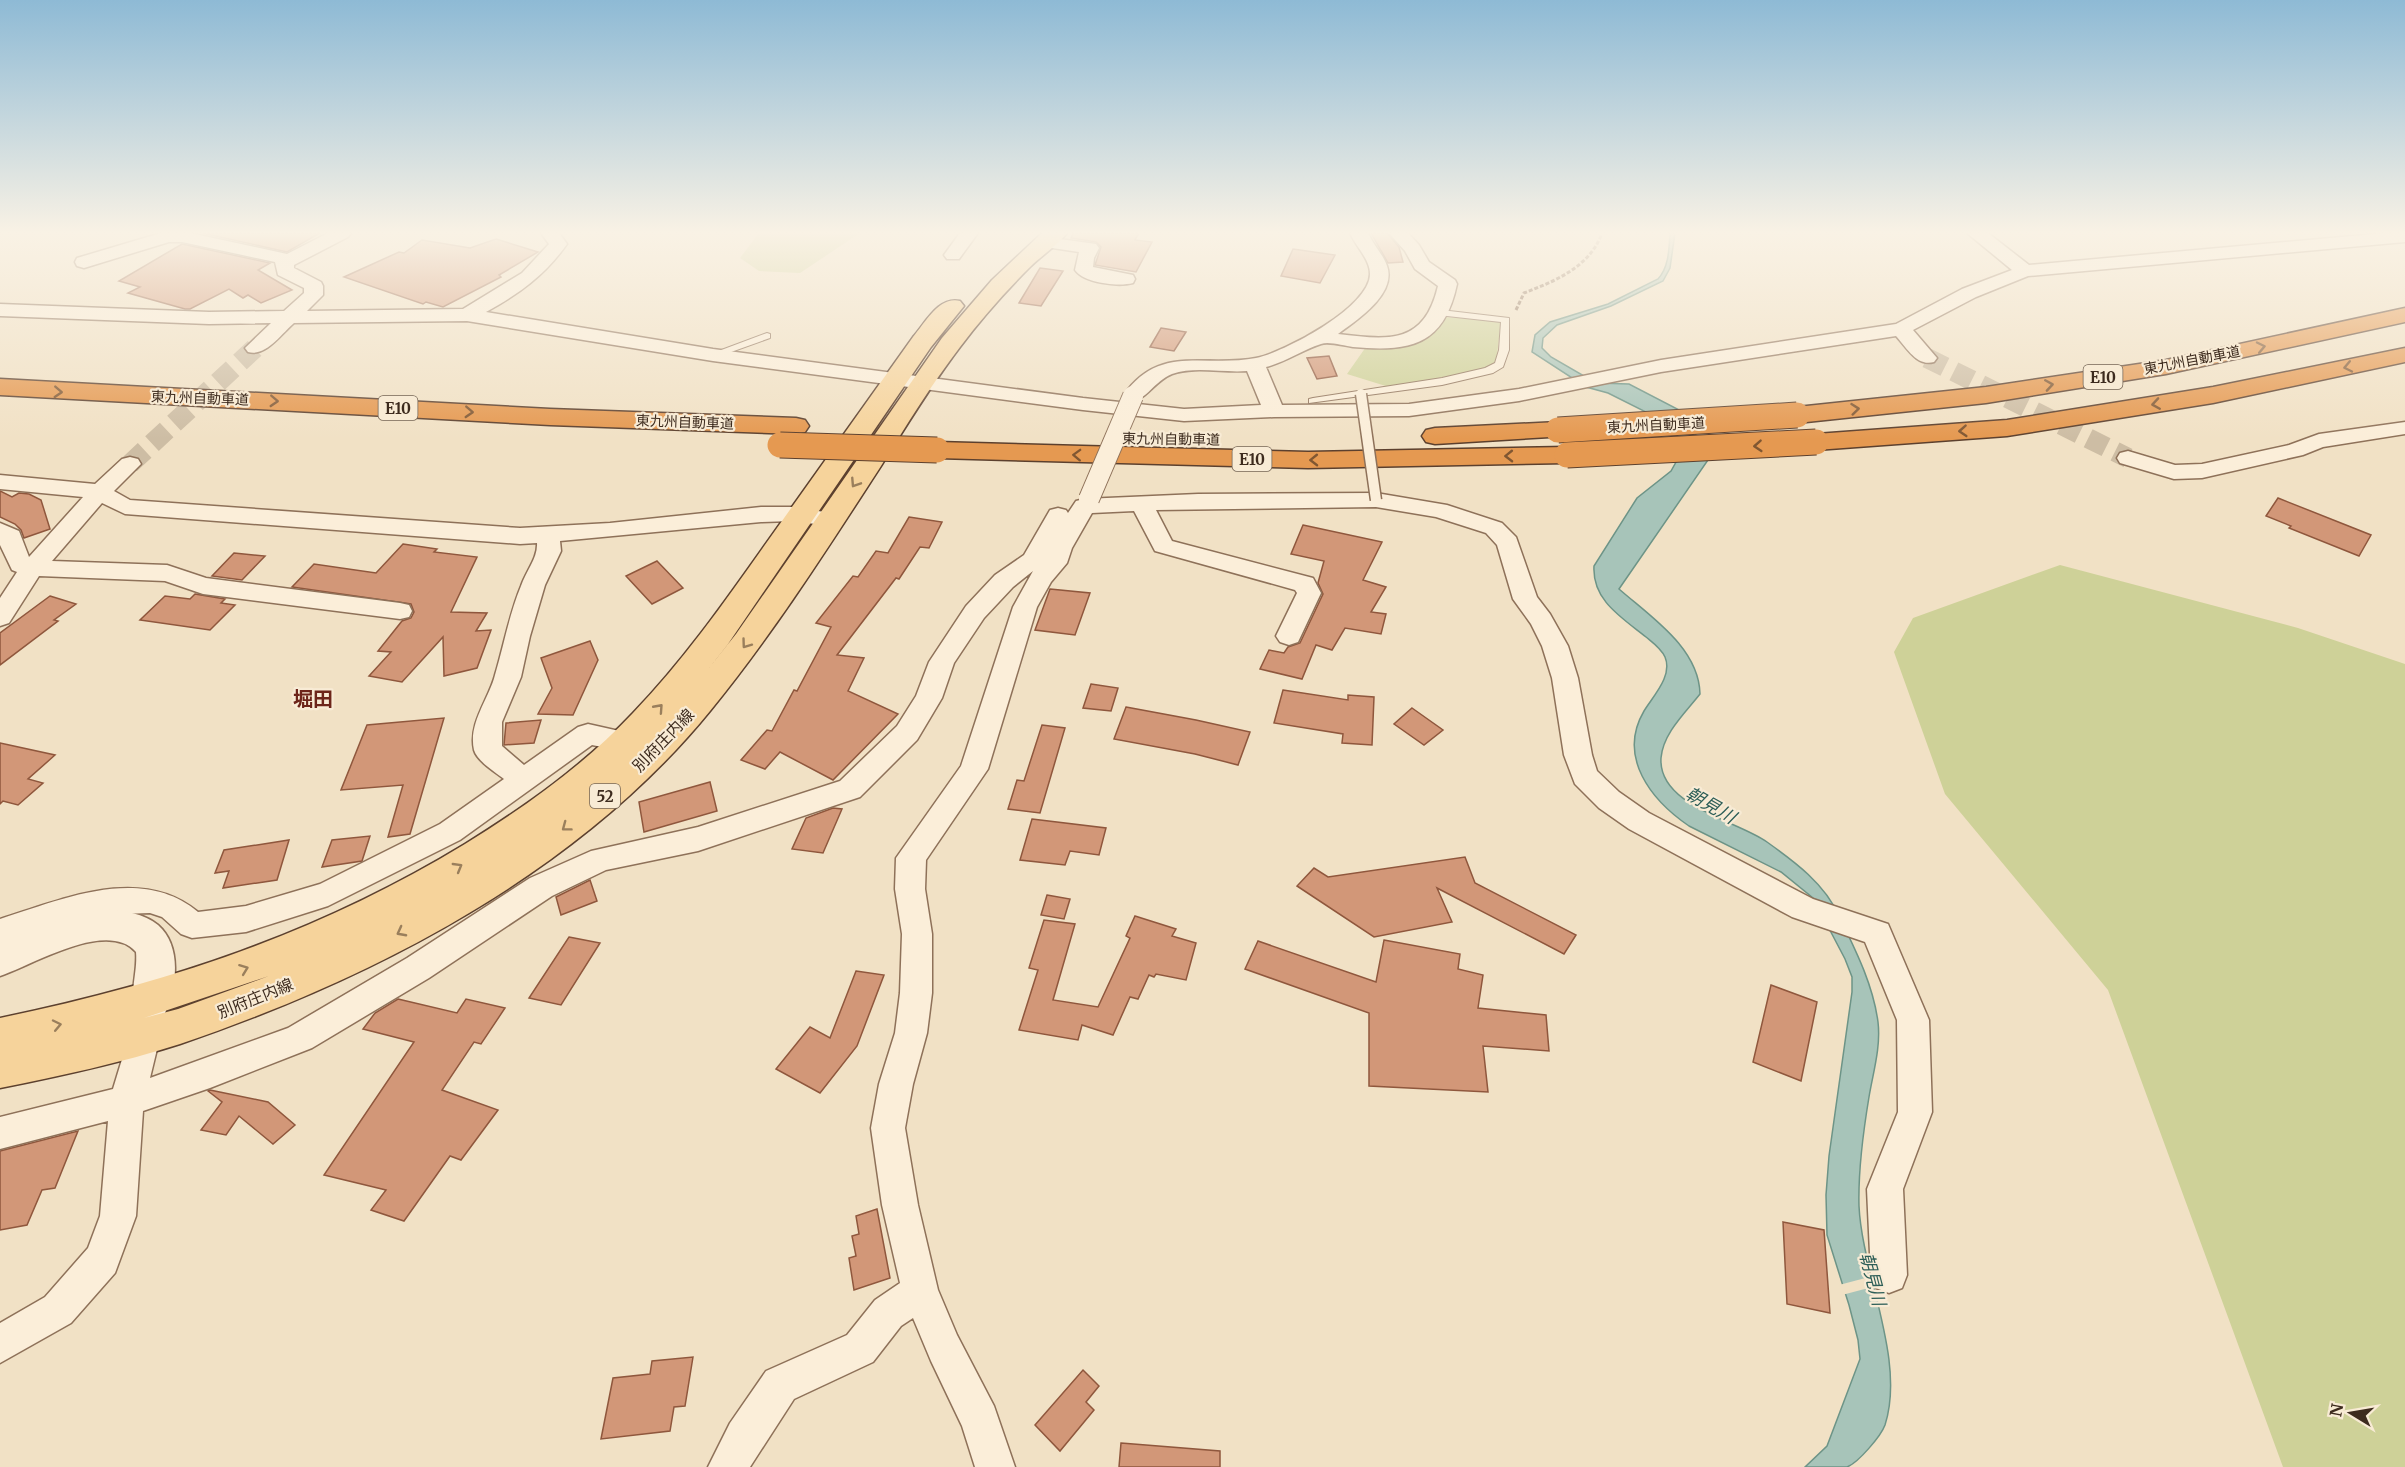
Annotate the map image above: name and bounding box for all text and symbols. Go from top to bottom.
one-way arrow [2256,341,2266,354]
street label: 東九州自動車道 [2142,342,2242,378]
one-way arrow [2343,360,2353,373]
road number: E10 [2084,365,2122,389]
one-way arrow [2044,380,2053,392]
one-way arrow [54,385,63,398]
street label: 東九州自動車道 [151,387,249,409]
one-way arrow [270,395,279,408]
road number: E10 [378,396,418,420]
one-way arrow [2152,398,2161,410]
one-way arrow [1851,403,1860,415]
one-way arrow [464,405,473,418]
street label: 東九州自動車道 [636,411,734,433]
street label: 東九州自動車道 [1607,413,1705,437]
one-way arrow [1959,424,1968,437]
street label: 東九州自動車道 [1122,429,1220,449]
one-way arrow [1753,440,1762,453]
road number: E10 [1232,447,1272,471]
one-way arrow [1073,448,1082,461]
one-way arrow [1504,450,1513,462]
one-way arrow [1309,454,1318,466]
one-way arrow [852,476,863,487]
one-way arrow [742,637,753,648]
district label: 堀田 [293,686,333,711]
street label: 別府庄内線 [628,704,698,776]
one-way arrow [652,704,663,714]
water label: 朝見川 [1682,782,1742,829]
road number: 52 [590,784,620,808]
one-way arrow [561,820,572,831]
one-way arrow [452,863,462,875]
one-way arrow [397,925,408,936]
one-way arrow [238,964,249,976]
street label: 別府庄内線 [214,974,296,1022]
one-way arrow [52,1019,62,1032]
water label: 朝見川 [1855,1250,1892,1310]
north arrow [2321,1383,2381,1443]
text: N [2325,1402,2347,1418]

